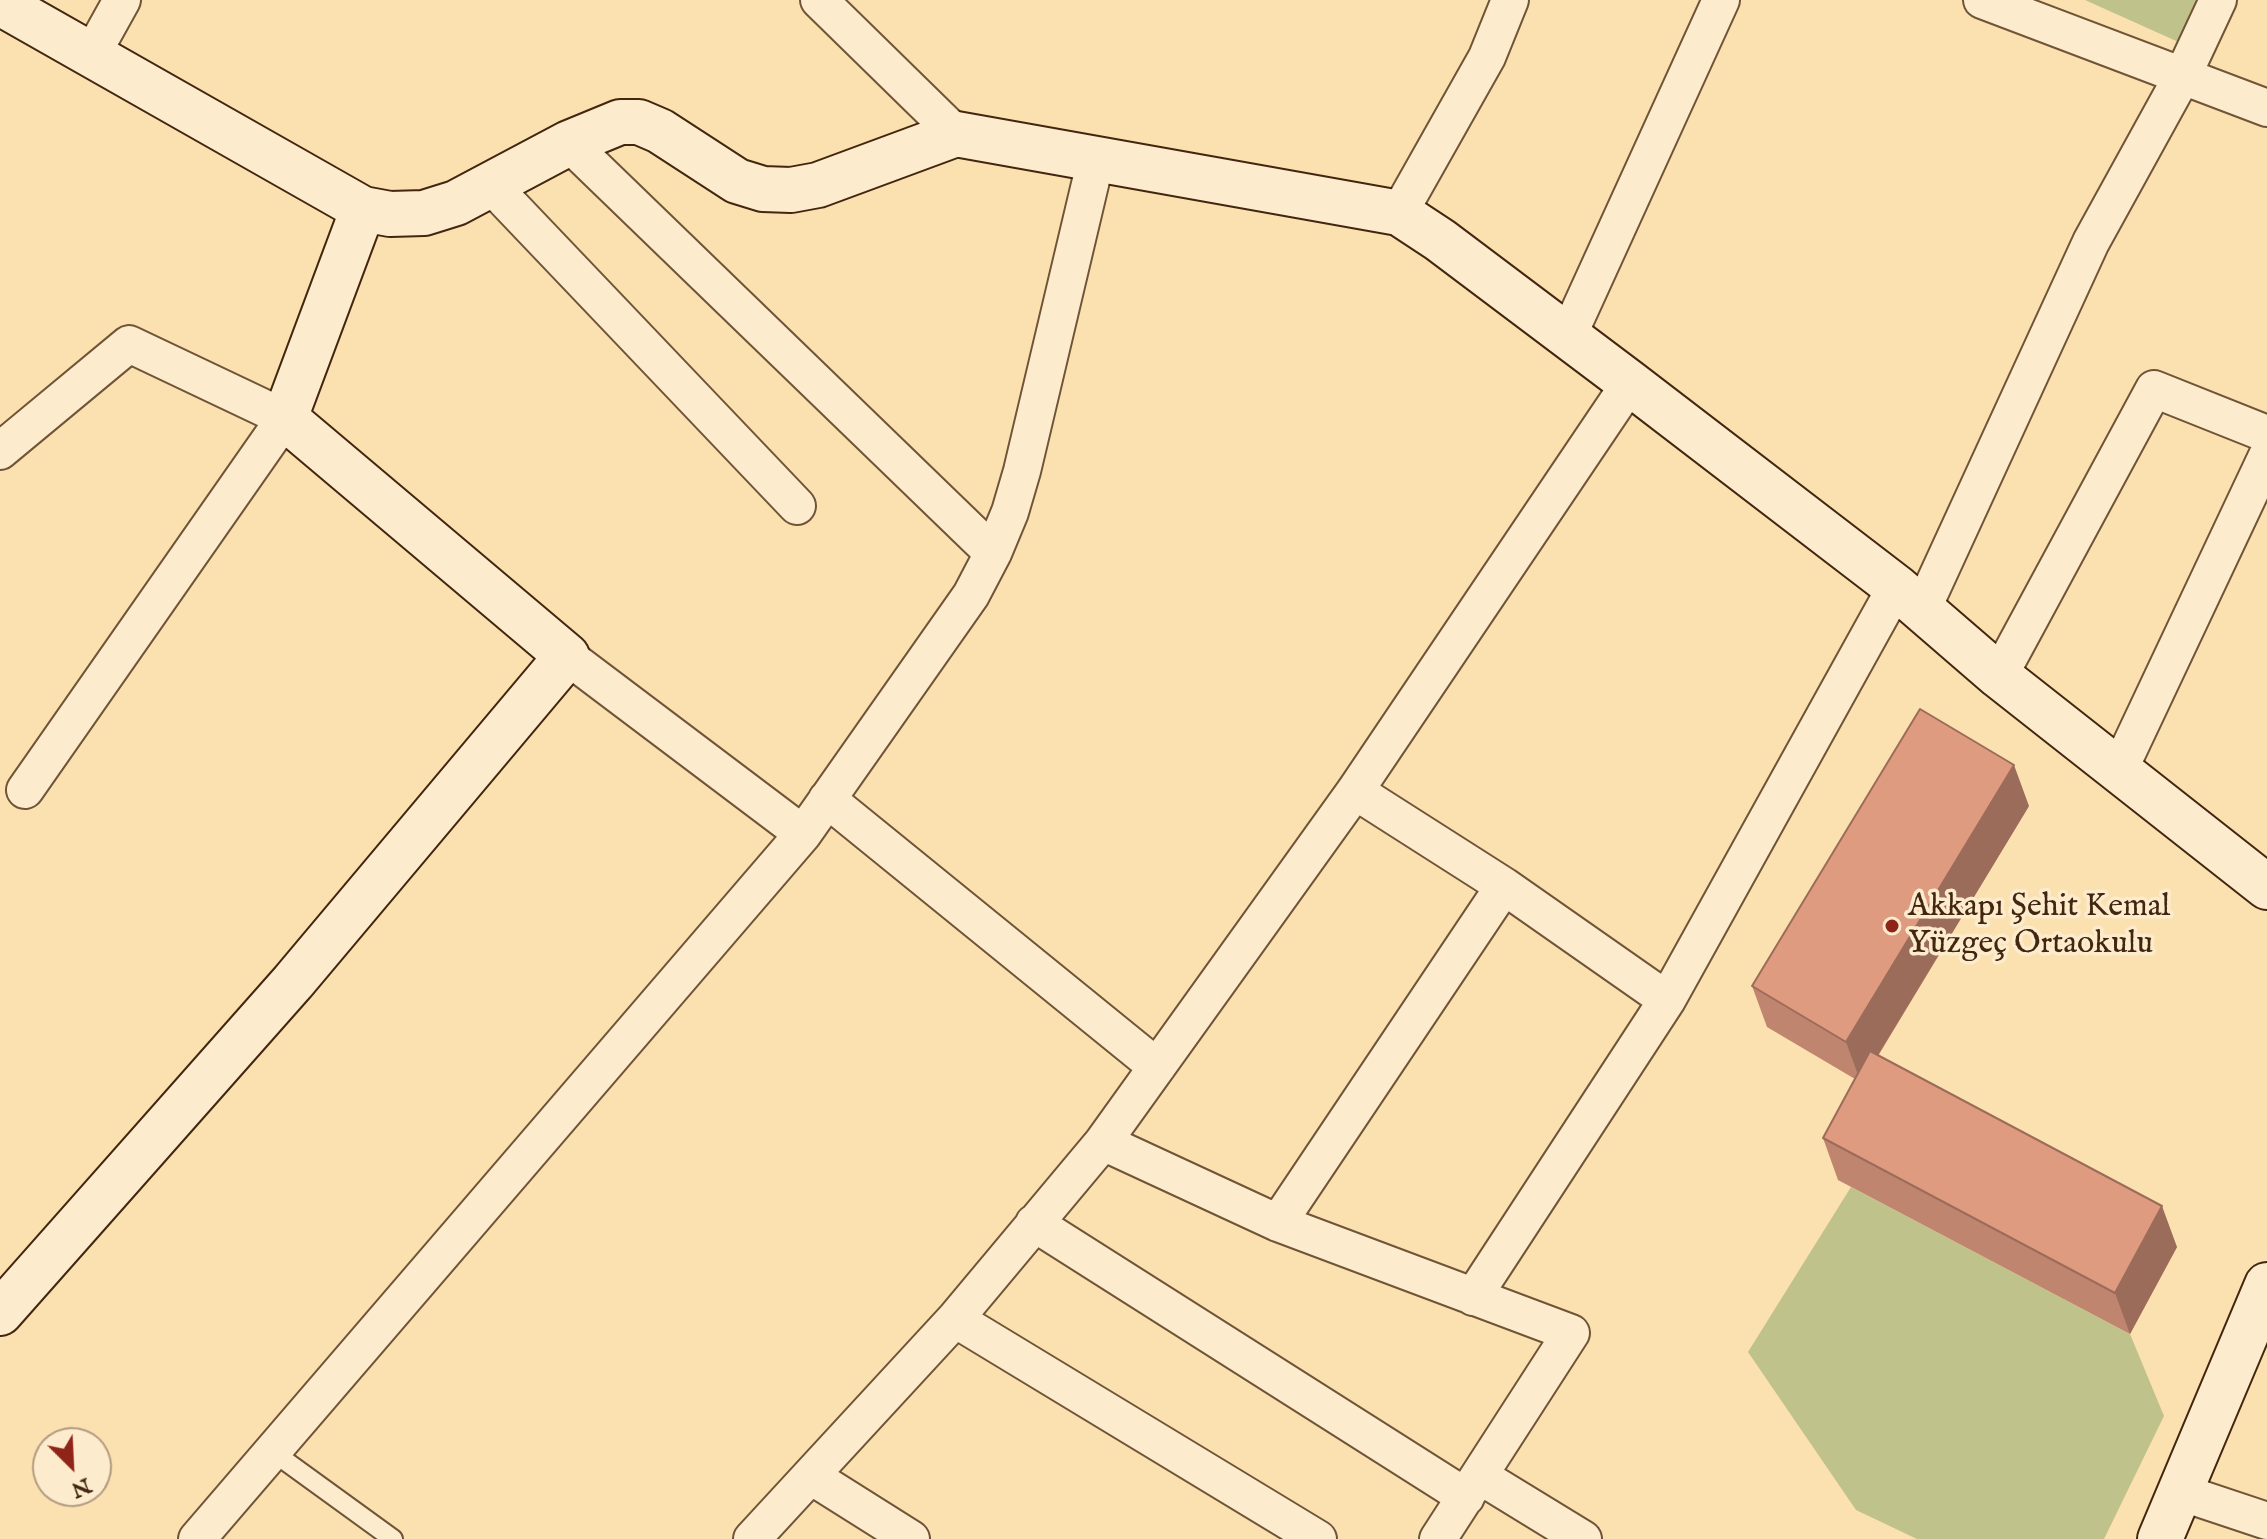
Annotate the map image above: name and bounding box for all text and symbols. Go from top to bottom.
place label: Akkapı Şehit Kemal Yüzgeç Ortaokulu [1908,889,2170,964]
marker: Akkapı Şehit Kemal Yüzgeç Ortaokulu [1883,917,1901,935]
north arrow [32,1427,112,1507]
text: N [67,1470,95,1504]

